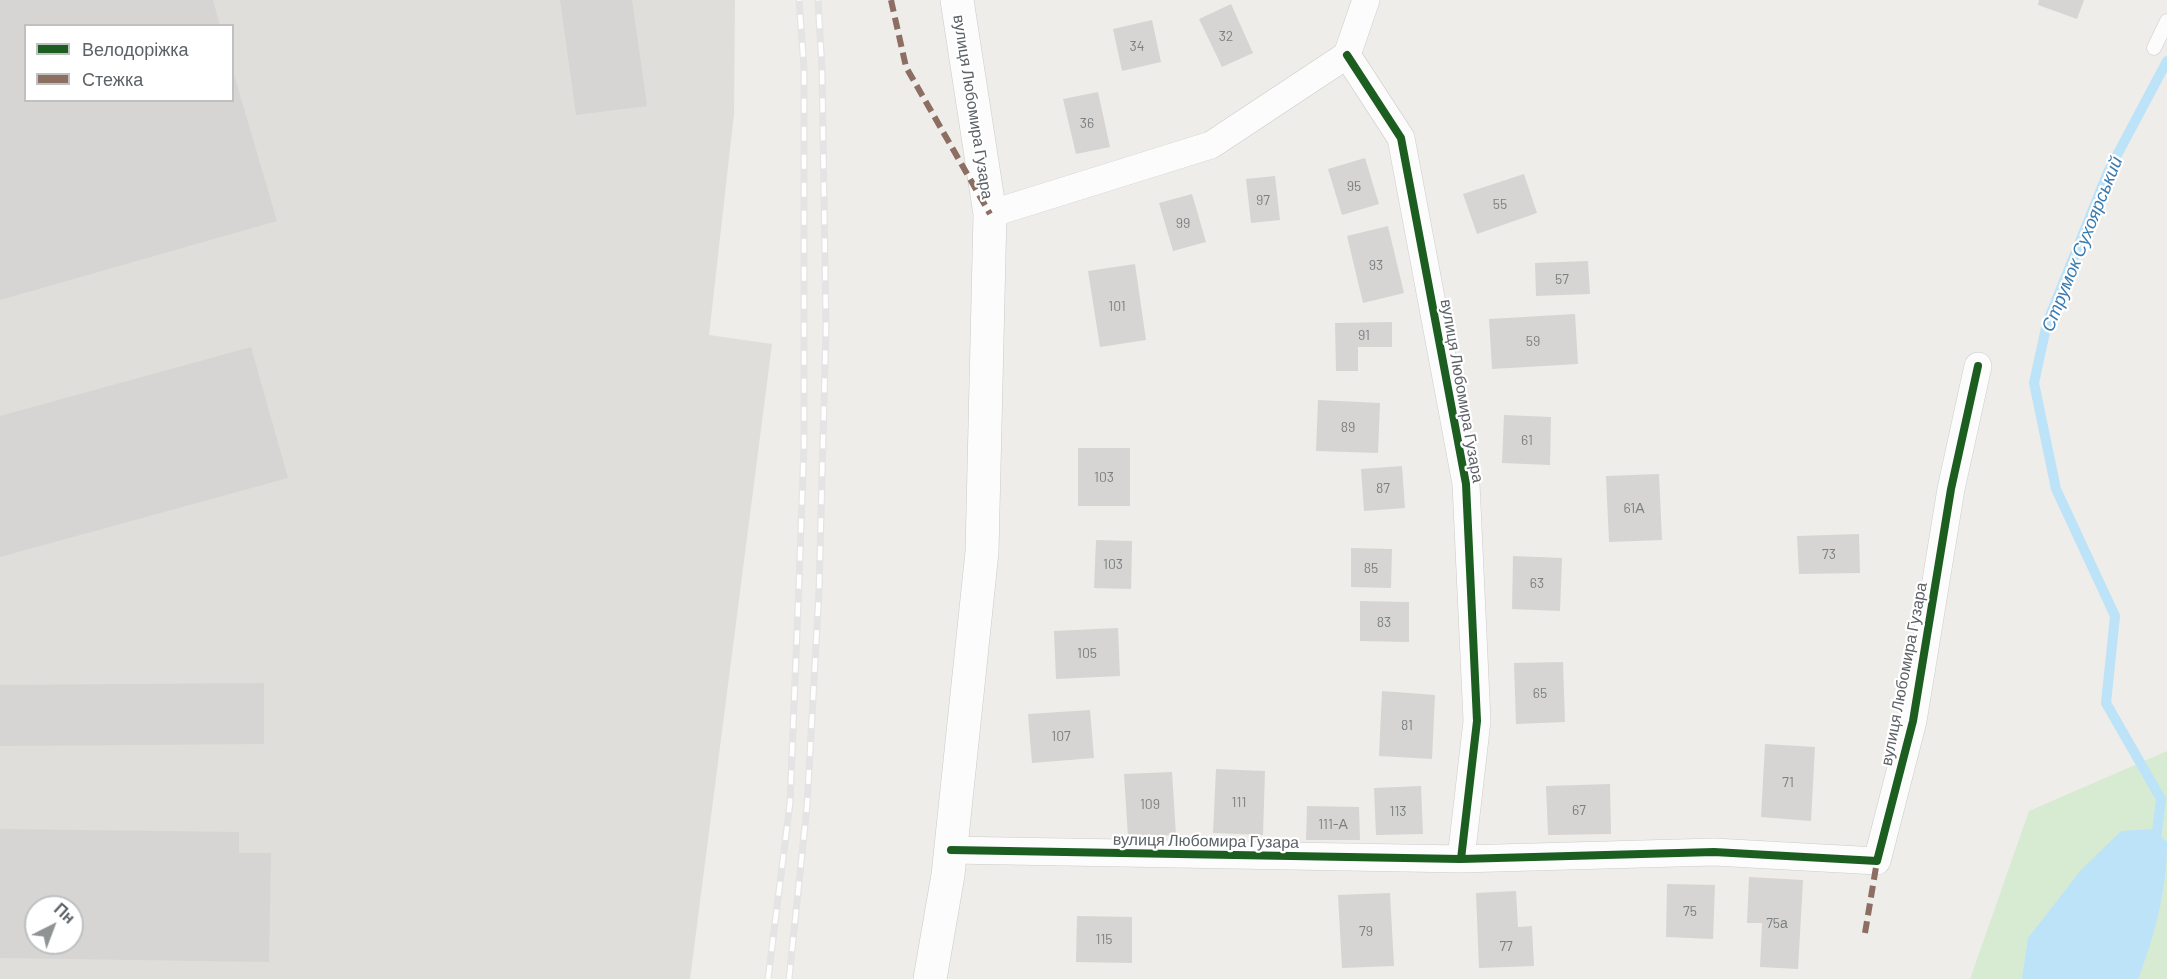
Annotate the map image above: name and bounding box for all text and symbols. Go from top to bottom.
street label: вулиця Любомира Гузара [949,14,997,200]
legend [24,24,234,102]
house number: 32 [1219,28,1233,44]
text: Велодоріжка [82,38,189,60]
house number: 34 [1130,38,1144,54]
text: Стежка [82,68,143,90]
house number: 36 [1080,115,1094,131]
water label: Струмок Сухоярський [2037,153,2127,335]
house number: 95 [1347,178,1361,194]
house number: 97 [1256,192,1270,208]
house number: 55 [1493,196,1507,212]
house number: 99 [1176,215,1190,231]
house number: 93 [1369,257,1383,273]
house number: 57 [1555,271,1569,287]
house number: 101 [1108,298,1126,314]
street label: вулиця Любомира Гузара [1436,298,1488,484]
house number: 91 [1358,327,1370,343]
house number: 59 [1526,333,1540,349]
house number: 89 [1341,419,1355,435]
house number: 61 [1521,432,1533,448]
house number: 103 [1094,469,1114,485]
house number: 87 [1376,480,1390,496]
house number: 61А [1623,500,1645,516]
house number: 73 [1822,546,1836,562]
house number: 103 [1103,556,1123,572]
house number: 85 [1364,560,1378,576]
house number: 63 [1530,575,1544,591]
street label: вулиця Любомира Гузара [1877,581,1931,767]
house number: 83 [1377,614,1391,630]
house number: 105 [1077,645,1097,661]
house number: 65 [1533,685,1547,701]
house number: 81 [1401,717,1413,733]
house number: 107 [1051,728,1071,744]
house number: 71 [1782,774,1794,790]
house number: 111 [1232,794,1246,810]
house number: 109 [1140,796,1160,812]
house number: 67 [1572,802,1586,818]
house number: 113 [1389,803,1407,819]
house number: 111-А [1318,816,1348,832]
street label: вулиця Любомира Гузара [1113,830,1299,852]
north arrow [24,895,84,955]
text: Пн [51,899,79,927]
house number: 75 [1683,903,1697,919]
house number: 75а [1766,915,1788,931]
house number: 79 [1359,923,1373,939]
house number: 115 [1095,931,1113,947]
house number: 77 [1499,938,1513,954]

